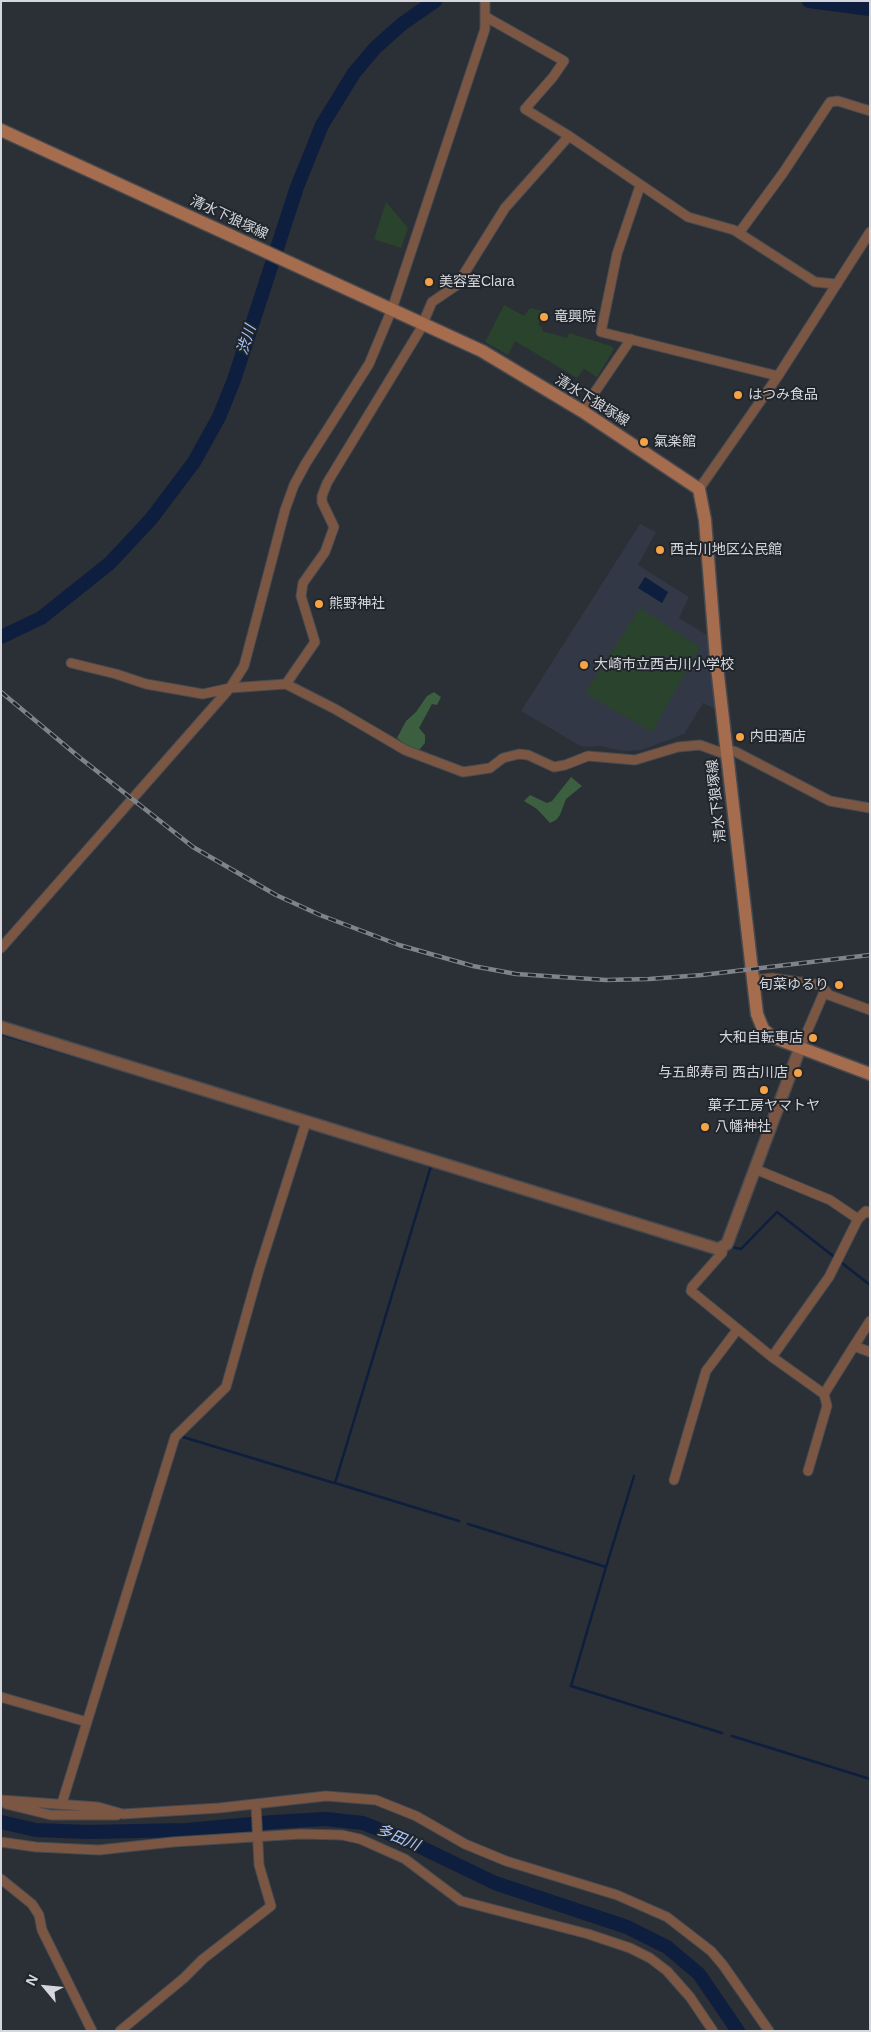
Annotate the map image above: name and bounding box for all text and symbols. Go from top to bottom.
street label: 清水下狼塚線 [187,193,271,243]
place label: 美容室Clara [439,274,514,290]
marker: 美容室Clara [423,276,435,288]
place label: 竜興院 [554,309,596,325]
marker: 竜興院 [538,311,550,323]
water label: 渋川 [234,323,260,357]
street label: 清水下狼塚線 [552,372,632,430]
place label: はつみ食品 [748,387,818,403]
marker: はつみ食品 [732,389,744,401]
place label: 氣楽館 [654,434,696,450]
marker: 氣楽館 [638,436,650,448]
place label: 西古川地区公民館 [670,542,782,558]
marker: 西古川地区公民館 [654,544,666,556]
place label: 熊野神社 [329,596,385,612]
marker: 熊野神社 [313,598,325,610]
place label: 大崎市立西古川小学校 [594,657,734,673]
marker: 大崎市立西古川小学校 [578,659,590,671]
place label: 内田酒店 [750,729,806,745]
marker: 内田酒店 [734,731,746,743]
street label: 清水下狼塚線 [704,758,730,844]
place label: 旬菜ゆるり [759,977,829,993]
marker: 旬菜ゆるり [833,979,845,991]
place label: 大和自転車店 [719,1030,803,1046]
marker: 大和自転車店 [807,1032,819,1044]
place label: 与五郎寿司 西古川店 [658,1065,788,1081]
marker: 与五郎寿司 西古川店 [792,1067,804,1079]
marker: 菓子工房ヤマトヤ [758,1084,770,1096]
place label: 菓子工房ヤマトヤ [708,1098,820,1114]
place label: 八幡神社 [715,1119,771,1135]
marker: 八幡神社 [699,1121,711,1133]
water label: 多田川 [374,1821,422,1855]
north arrow [20,1962,70,2012]
text: N [22,1972,41,1988]

